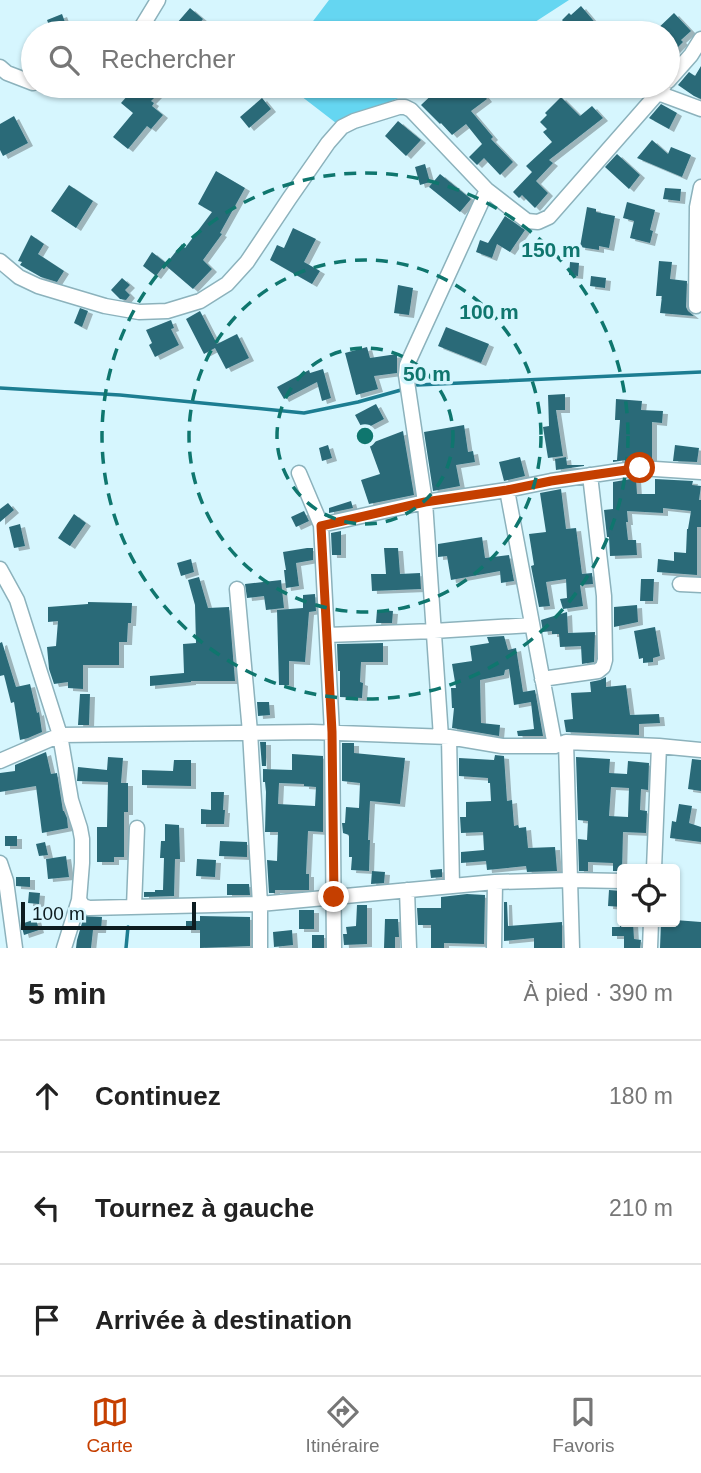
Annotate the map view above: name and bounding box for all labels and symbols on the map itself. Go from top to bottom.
text: 150 m [521,238,581,261]
text: 100 m [459,300,519,323]
text: 50 m [403,362,451,385]
centre of rings [353,424,377,448]
route start [624,452,655,483]
route end [318,881,349,912]
scale bar [21,899,196,931]

